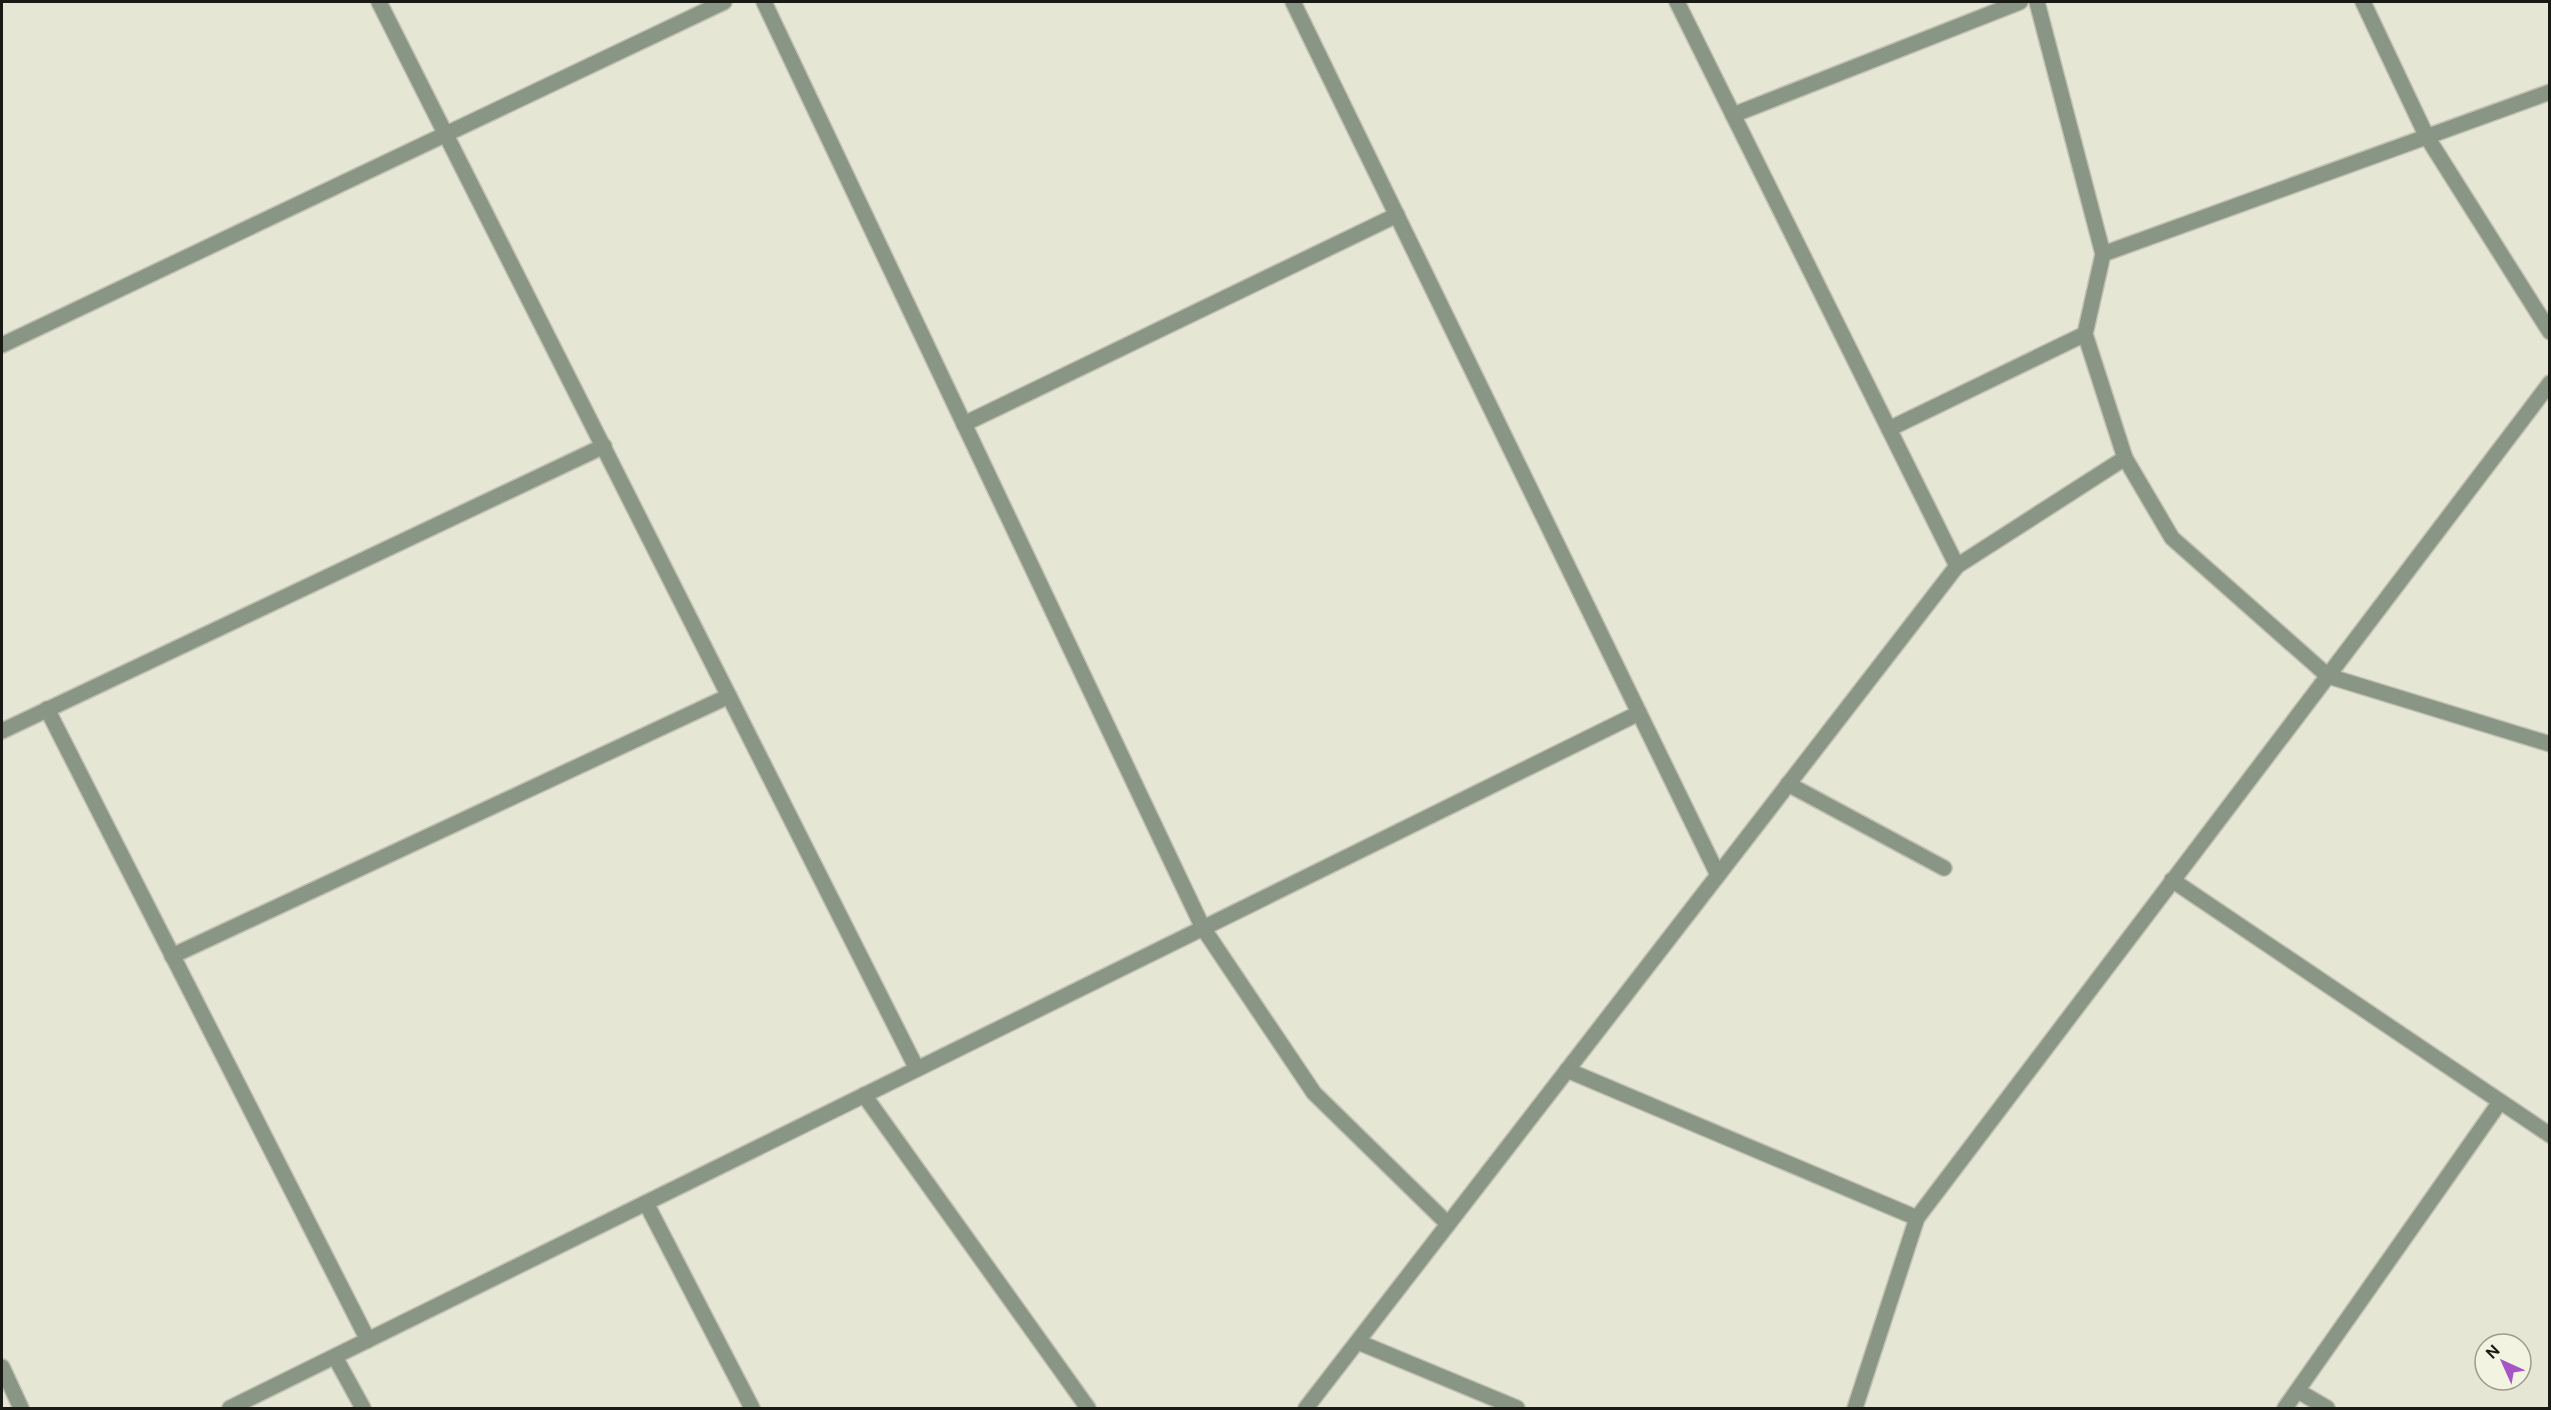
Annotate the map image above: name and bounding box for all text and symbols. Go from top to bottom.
north arrow [2473,1332,2533,1392]
text: N [2481,1340,2504,1363]

